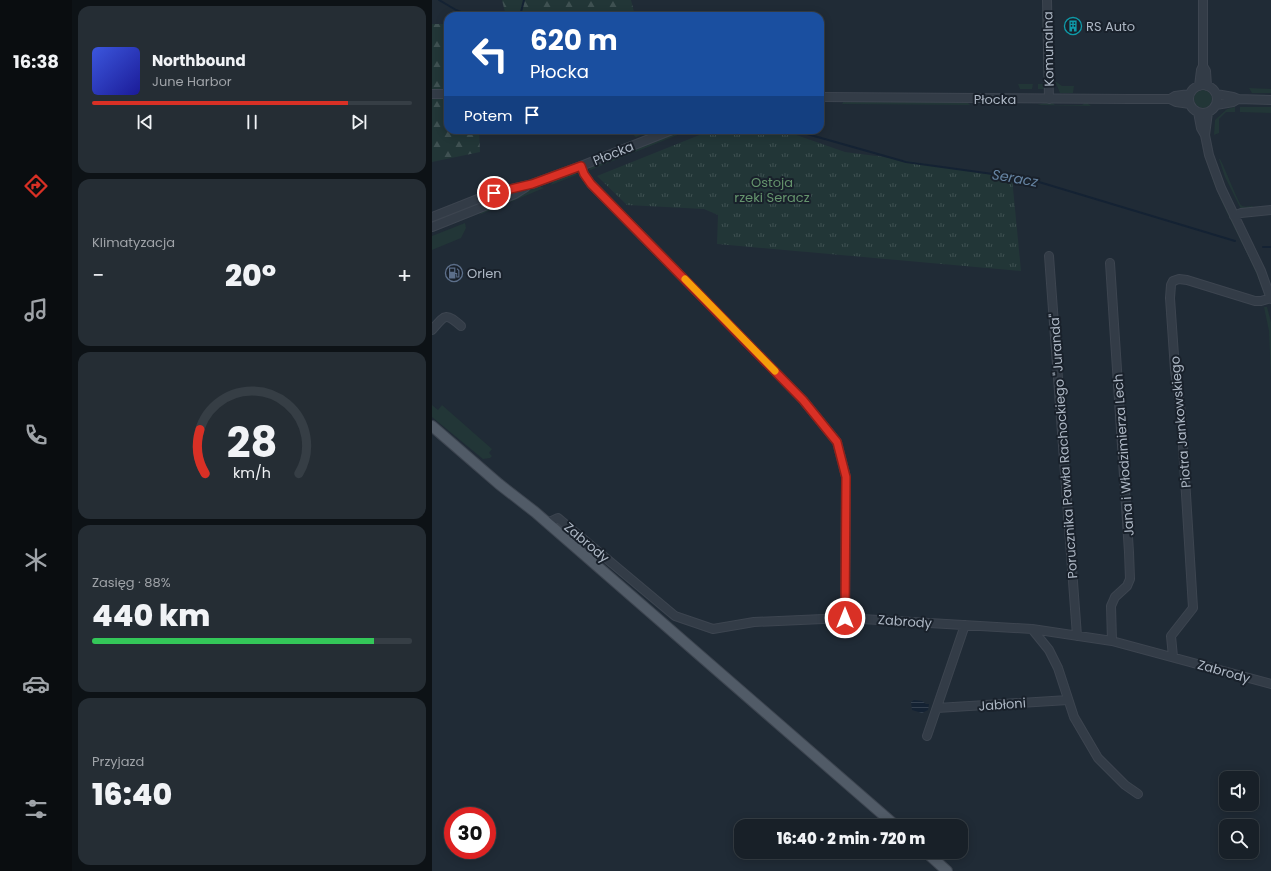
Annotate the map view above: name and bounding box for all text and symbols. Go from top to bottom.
street label: Komunalna [1038,11,1059,87]
building icon: RS Auto [1063,16,1083,36]
place label: RS Auto [1086,17,1135,36]
text: 620 m [530,21,618,60]
icon: left [464,28,516,80]
text: 16:38 [13,49,59,74]
text: Northbound [152,50,246,71]
text: Płocka [530,59,589,84]
text: June Harbor [152,72,232,91]
street label: Płocka [974,90,1016,109]
icon: arrive [521,104,543,126]
text: Potem [464,105,513,126]
icon: previous [134,111,156,133]
icon: pause [241,111,263,133]
icon: next [348,111,370,133]
street label: Płocka [590,137,636,170]
water label: Seracz [990,164,1040,192]
icon: directions [22,172,50,200]
park label: Ostoja rzeki Seracz [734,173,810,207]
pin [477,176,511,210]
icon: arrive [483,182,505,204]
text: Klimatyzacja [92,233,175,252]
text: 20° [225,254,276,297]
text: − [92,260,104,291]
text: + [397,260,412,291]
fuel station icon: Orlen [444,263,464,283]
place label: Orlen [467,264,502,283]
icon: music [22,296,50,324]
street label: Porucznika Pawła Rachockiego "Juranda" [1045,313,1082,579]
street label: Piotra Jankowskiego [1165,355,1196,489]
street label: Jana i Włodzimierza Lech [1108,373,1139,537]
text: 28 [227,412,277,471]
icon: phone [22,421,50,449]
text: km/h [233,462,271,482]
street label: Zabrody [560,518,614,567]
icon: climate [22,546,50,574]
text: Zasięg · 88% [92,573,171,592]
text: 440 km [92,594,210,637]
position arrow [824,597,866,639]
street label: Zabrody [877,610,933,633]
street label: Zabrody [1195,655,1253,688]
icon: car [22,670,50,698]
street label: Jabłoni [978,693,1026,716]
text: Przyjazd [92,752,144,771]
map controls [1219,771,1259,859]
button: sound [1219,771,1259,811]
text: 16:40 [92,773,172,816]
icon: filters [22,795,50,823]
speed limit sign: 30 [444,807,496,859]
button: search [1219,819,1259,859]
text: 16:40 · 2 min · 720 m [777,828,925,849]

